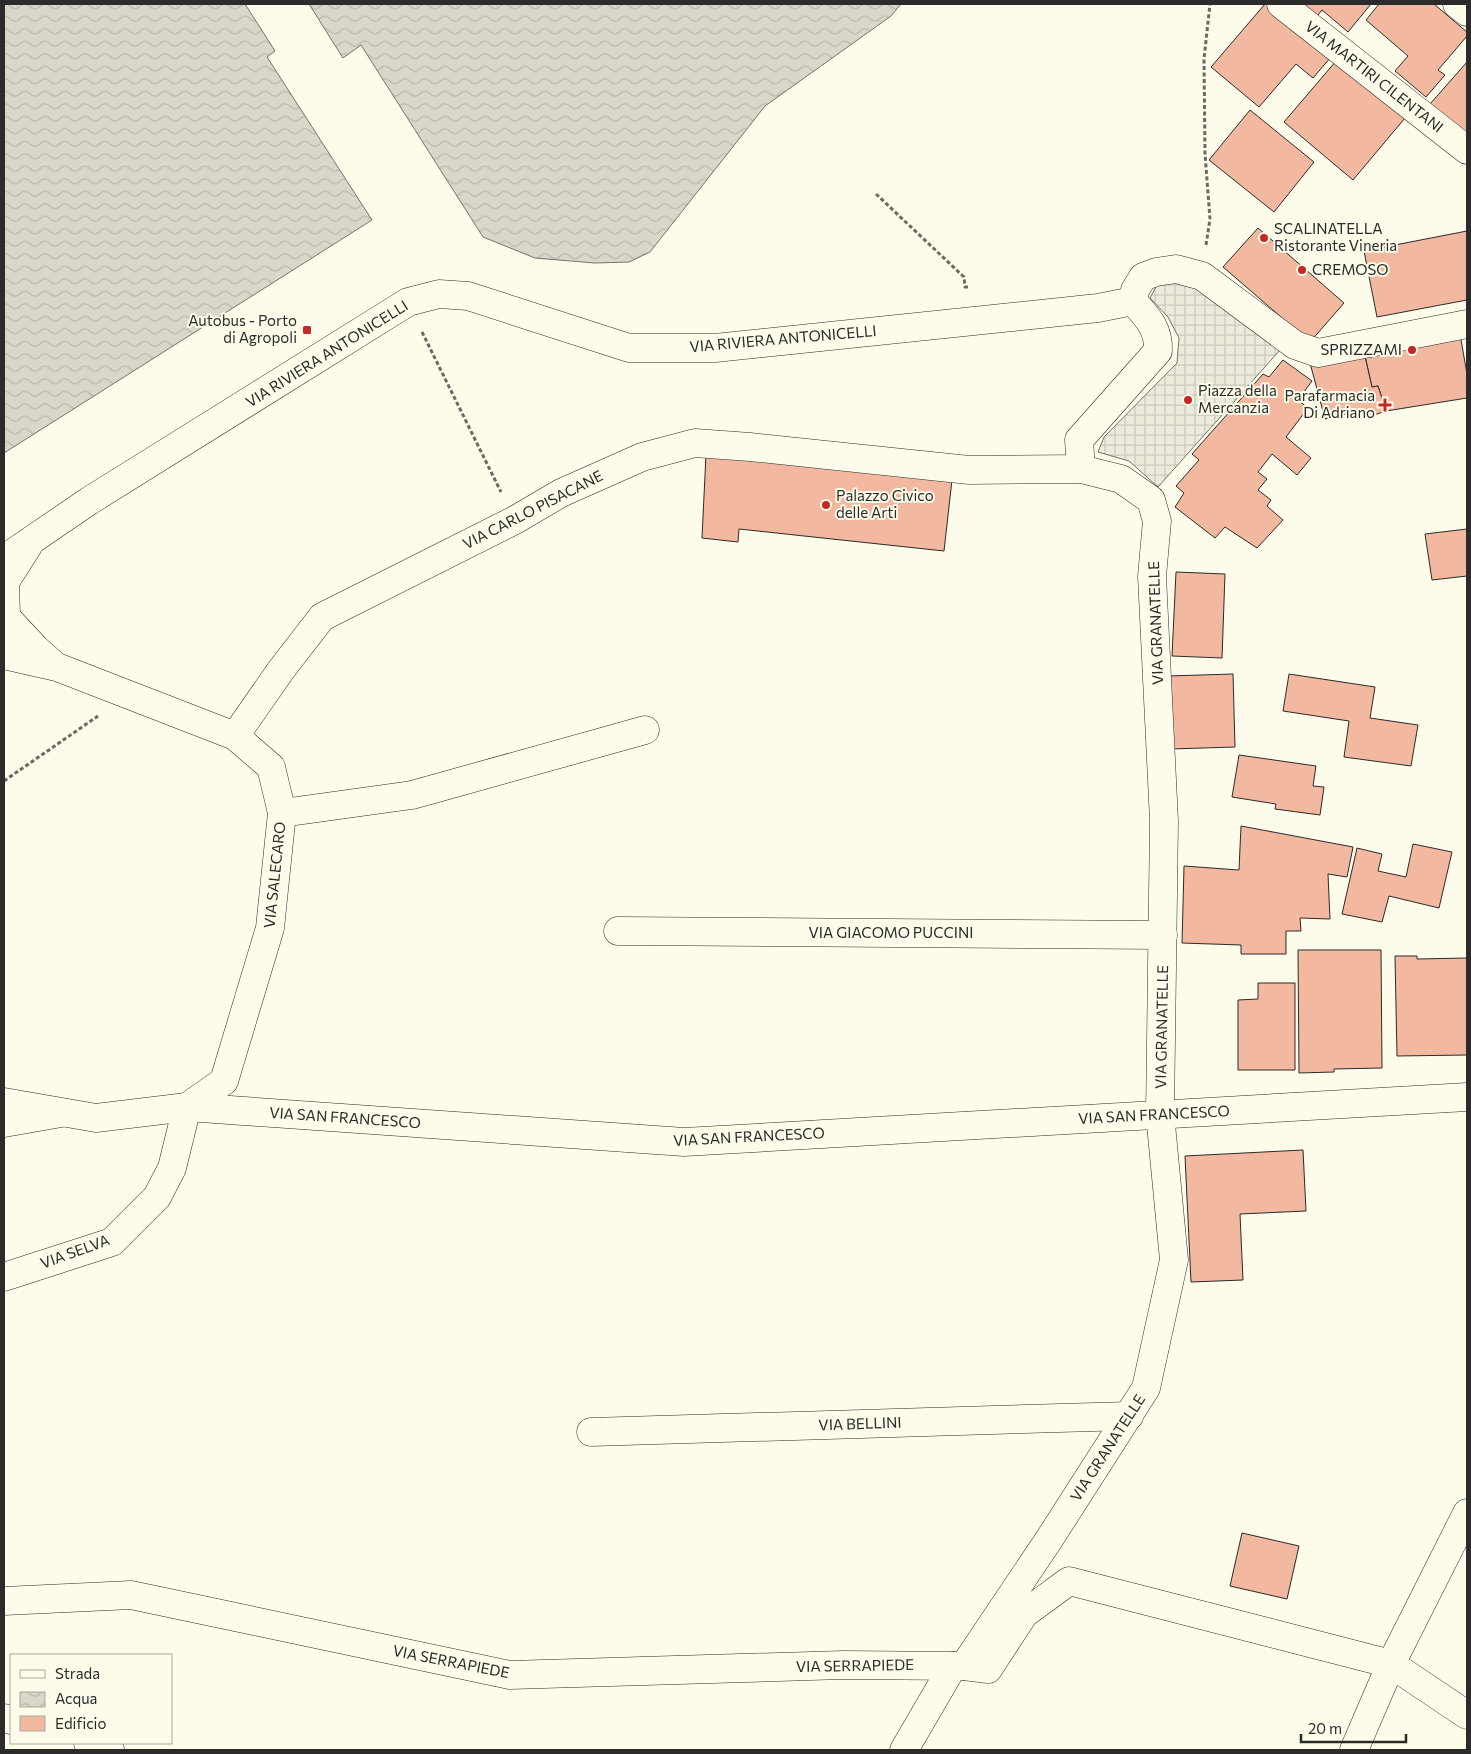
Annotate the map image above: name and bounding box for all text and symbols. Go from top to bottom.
street label: VIA MARTIRI CILENTANI [1302,17,1447,136]
place label: SCALINATELLA Ristorante Vineria [1274,219,1397,254]
marker: SCALINATELLA Ristorante Vineria [1258,232,1270,244]
place label: CREMOSO [1312,260,1389,278]
marker: CREMOSO [1296,264,1308,276]
street label: VIA RIVIERA ANTONICELLI [242,296,411,411]
place label: Autobus - Porto di Agropoli [188,311,297,346]
street label: VIA RIVIERA ANTONICELLI [689,321,877,355]
marker: Autobus - Porto di Agropoli [301,324,313,336]
place label: SPRIZZAMI [1320,340,1402,358]
marker: SPRIZZAMI [1406,344,1418,356]
place label: Piazza della Mercanzia [1198,381,1277,416]
place label: Parafarmacia Di Adriano [1284,386,1375,421]
marker: Piazza della Mercanzia [1182,394,1194,406]
marker: Parafarmacia Di Adriano [1379,399,1391,411]
street label: VIA CARLO PISACANE [459,466,606,552]
place label: Palazzo Civico delle Arti [836,486,934,521]
marker: Palazzo Civico delle Arti [820,499,832,511]
street label: VIA GRANATELLE [1144,561,1166,685]
street label: VIA SALECARO [259,821,289,929]
street label: VIA GIACOMO PUCCINI [809,923,973,941]
street label: VIA GRANATELLE [1151,965,1171,1089]
street label: VIA SAN FRANCESCO [1078,1101,1230,1127]
street label: VIA SAN FRANCESCO [269,1103,421,1131]
street label: VIA SAN FRANCESCO [673,1123,825,1149]
street label: VIA SELVA [38,1230,112,1272]
street label: VIA GRANATELLE [1066,1390,1149,1504]
street label: VIA BELLINI [818,1413,902,1433]
street label: VIA SERRAPIEDE [391,1641,511,1681]
legend [10,1654,172,1744]
street label: VIA SERRAPIEDE [796,1655,914,1675]
text: Strada [55,1664,100,1682]
text: Acqua [55,1689,97,1707]
scale bar [1301,1712,1406,1744]
text: Edificio [55,1714,106,1732]
text: 20 m [1308,1719,1342,1737]

